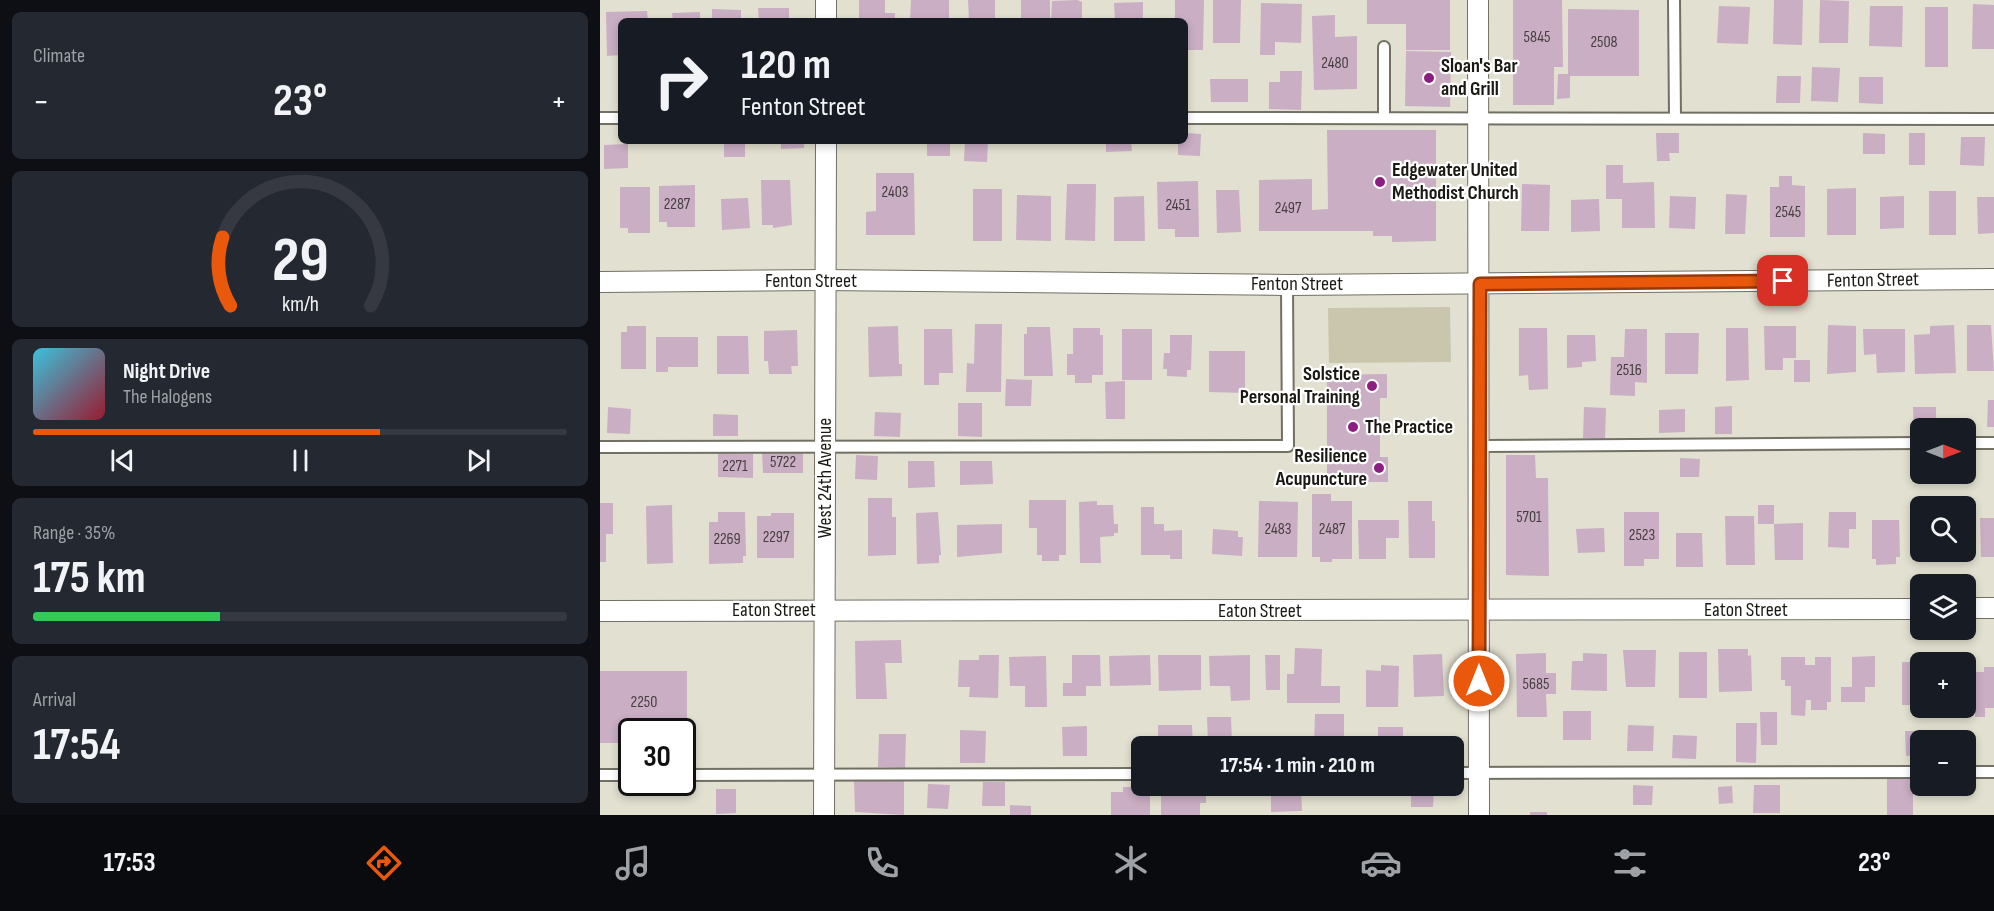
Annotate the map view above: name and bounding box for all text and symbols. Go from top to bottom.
house number: 5845 [1524,28,1550,47]
house number: 2508 [1590,33,1618,52]
text: 120 m [741,40,831,91]
icon: right [642,42,720,120]
text: Climate [33,44,85,68]
house number: 2480 [1321,54,1349,73]
place label: Sloan's Bar and Grill [1441,54,1518,101]
marker: Sloan's Bar and Grill [1422,71,1436,85]
text: 23° [273,74,327,129]
text: − [33,82,49,122]
text: + [551,82,567,122]
text: Fenton Street [741,91,866,123]
place label: Edgewater United Methodist Church [1392,158,1519,205]
marker: Edgewater United Methodist Church [1373,175,1387,189]
house number: 2403 [881,183,909,202]
house number: 2287 [664,195,691,214]
house number: 2451 [1165,196,1191,215]
house number: 2497 [1275,199,1302,218]
house number: 2545 [1775,203,1801,222]
text: 29 [272,224,328,299]
pin [1757,255,1808,306]
icon: arrive [1766,264,1799,297]
street label: Fenton Street [1827,267,1919,293]
street label: Fenton Street [765,269,857,293]
street label: Fenton Street [1251,272,1343,296]
text: km/h [281,292,319,317]
text: Night Drive [123,358,210,385]
house number: 2516 [1616,361,1642,380]
place label: Solstice Personal Training [1240,362,1361,409]
marker: Solstice Personal Training [1365,379,1379,393]
text: The Halogens [123,385,212,409]
place label: The Practice [1365,415,1453,439]
street label: West 24th Avenue [813,418,837,538]
north arrow [1910,418,1976,484]
map controls [1910,418,1976,796]
marker: The Practice [1346,420,1360,434]
icon: previous [106,444,139,477]
icon: pause [284,444,317,477]
icon: next [462,444,495,477]
place label: Resilience Acupuncture [1275,444,1367,491]
house number: 5722 [770,453,796,472]
house number: 2271 [722,457,748,476]
marker: Resilience Acupuncture [1372,461,1386,475]
button: search [1910,496,1976,562]
house number: 5701 [1516,508,1542,527]
house number: 2483 [1265,520,1291,539]
house number: 2487 [1319,520,1346,539]
text: Range · 35% [33,521,115,545]
house number: 2523 [1629,526,1655,545]
house number: 2297 [763,528,790,547]
house number: 2269 [713,530,741,549]
text: 175 km [33,551,146,606]
button: layers [1910,574,1976,640]
street label: Eaton Street [732,598,816,622]
street label: Eaton Street [1704,598,1788,622]
street label: Eaton Street [1218,599,1302,623]
position arrow [1447,649,1511,713]
button: + [1910,652,1976,718]
house number: 5685 [1523,675,1549,694]
text: Arrival [33,688,76,712]
house number: 2250 [631,693,657,712]
text: 17:54 [33,718,121,773]
speed limit sign: 30 [618,718,696,796]
button: − [1910,730,1976,796]
text: 17:54 · 1 min · 210 m [1220,752,1375,779]
icon: directions [363,842,405,884]
icon: music [612,842,654,884]
icon: phone [861,842,903,884]
icon: climate [1110,842,1152,884]
icon: car [1360,842,1402,884]
icon: filters [1609,842,1651,884]
text: 17:53 [104,847,156,879]
text: 23° [1858,847,1890,879]

